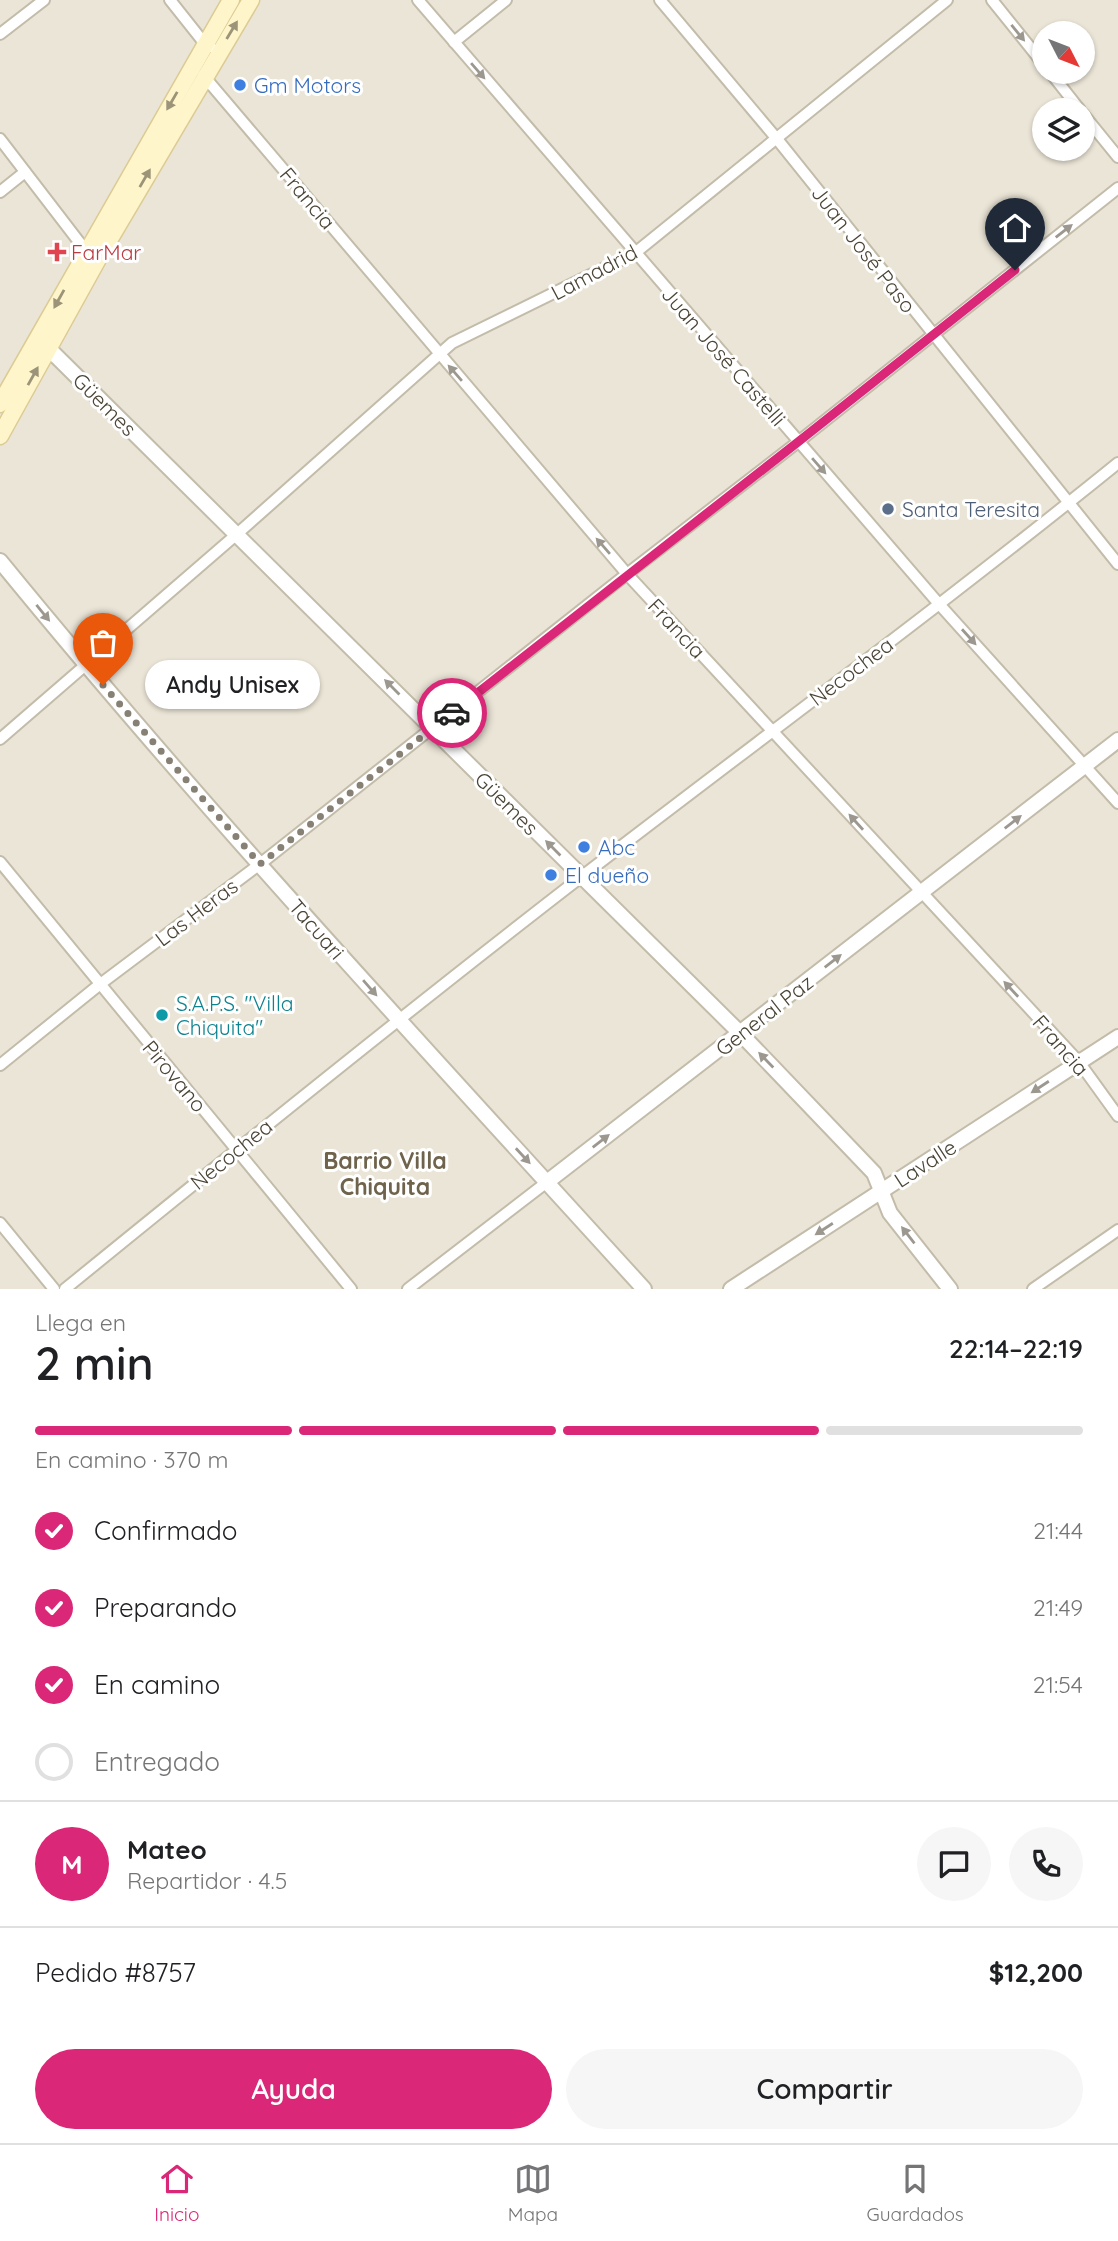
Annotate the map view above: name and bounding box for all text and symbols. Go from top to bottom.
one-way arrow [226,21,239,40]
north arrow [1032,21,1096,84]
map controls [1032,21,1095,161]
one-way arrow [1011,23,1026,41]
one-way arrow [470,62,485,79]
place label: Gm Motors [254,72,361,98]
marker: Gm Motors [232,77,248,93]
one-way arrow [166,92,178,111]
button: layers [1032,98,1095,161]
street label: Francia [275,162,341,234]
one-way arrow [139,169,152,188]
street label: Juan José Paso [806,180,922,318]
pin [985,198,1045,270]
icon: home [996,209,1034,247]
one-way arrow [1055,223,1073,238]
place label: FarMar [71,239,141,265]
street label: Lamadrid [546,239,642,305]
marker: FarMar [49,244,65,260]
street label: Juan José Castelli [656,281,792,431]
one-way arrow [53,289,65,309]
one-way arrow [448,365,463,382]
one-way arrow [27,366,39,386]
street label: Güemes [68,367,142,441]
one-way arrow [810,457,826,474]
place label: Santa Teresita [902,496,1040,522]
marker: Santa Teresita [880,501,896,517]
one-way arrow [596,538,611,555]
street label: Francia [643,593,711,663]
one-way arrow [35,605,50,622]
pin [73,613,133,685]
icon: bag [84,624,122,662]
one-way arrow [960,628,976,645]
street label: Necochea [804,631,898,711]
callout: Andy Unisex [145,660,320,710]
text: Andy Unisex [166,670,299,699]
courier [417,678,487,748]
one-way arrow [383,679,400,696]
icon: car [433,694,471,732]
street label: Güemes [470,766,544,840]
one-way arrow [848,813,864,831]
one-way arrow [1004,816,1022,830]
place label: Abc [598,834,635,860]
marker: Abc [576,839,592,855]
one-way arrow [545,840,561,856]
place label: El dueño [565,862,649,888]
marker: El dueño [543,867,559,883]
street label: Las Heras [149,872,243,952]
street label: Tacuari [284,894,350,964]
one-way arrow [824,955,842,969]
street label: General Paz [710,969,818,1061]
one-way arrow [361,979,377,996]
one-way arrow [1003,981,1019,998]
place label: S.A.P.S. "Villa Chiquita" [176,990,293,1040]
marker: S.A.P.S. "Villa Chiquita" [154,1007,170,1023]
street label: Francia [1027,1009,1095,1081]
street label: Pirovano [137,1035,213,1117]
one-way arrow [759,1052,775,1069]
one-way arrow [1031,1080,1049,1094]
street label: Necochea [185,1113,277,1195]
one-way arrow [592,1133,610,1148]
street label: Lavalle [889,1133,961,1193]
district label: Barrio Villa Chiquita [323,1146,447,1201]
one-way arrow [515,1147,531,1165]
one-way arrow [814,1222,834,1235]
one-way arrow [900,1227,915,1245]
text: Llega en [35,1308,126,1337]
text: 22:14–22:19 [949,1332,1083,1365]
text: 2 min [35,1334,154,1392]
text: En camino · 370 m [35,1445,228,1474]
icon: check [35,1512,73,1550]
text: Confirmado [94,1514,238,1547]
text: 21:44 [1033,1516,1083,1545]
icon: check [35,1589,73,1627]
text: Preparando [94,1591,237,1624]
text: 21:49 [1033,1593,1083,1622]
icon: check [35,1666,73,1704]
text: En camino [94,1668,220,1701]
text: 21:54 [1033,1670,1083,1699]
text: Entregado [94,1745,220,1778]
button: chat [917,1827,991,1901]
button: phone [1009,1827,1083,1901]
text: Mateo [127,1833,207,1866]
text: M [61,1848,83,1881]
text: Repartidor · 4.5 [127,1866,287,1895]
text: Pedido #8757 [35,1956,196,1989]
text: $12,200 [989,1956,1083,1989]
button: Ayuda [35,2049,552,2129]
button: Compartir [566,2049,1083,2129]
tab: Inicio [154,2160,199,2226]
tab: Mapa [508,2160,558,2226]
tab: Guardados [866,2160,964,2226]

